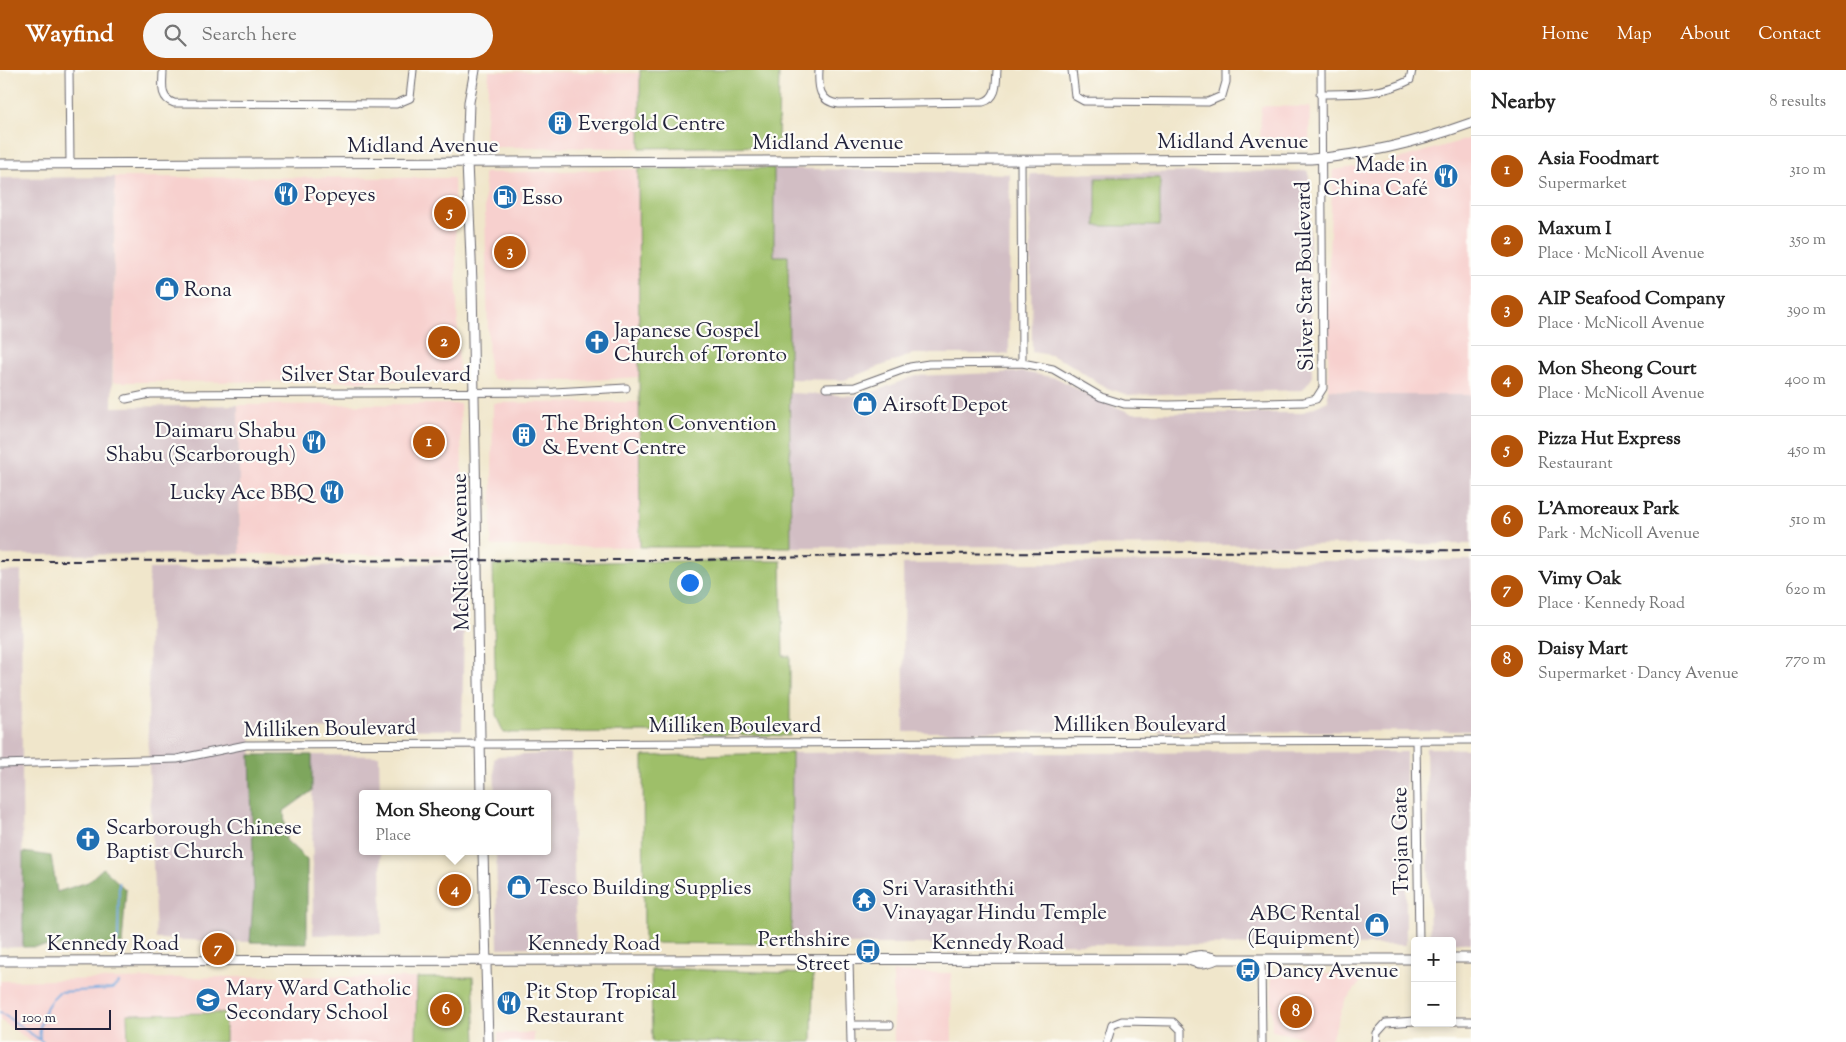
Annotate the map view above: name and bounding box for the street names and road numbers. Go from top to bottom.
street label: Midland Avenue [1157,128,1309,158]
street label: Midland Avenue [752,129,904,159]
street label: Midland Avenue [347,132,499,162]
street label: Silver Star Boulevard [1289,181,1323,371]
street label: Silver Star Boulevard [281,361,471,391]
street label: McNicoll Avenue [446,473,478,631]
street label: Milliken Boulevard [1054,711,1226,741]
street label: Milliken Boulevard [649,712,821,742]
street label: Milliken Boulevard [243,713,417,747]
street label: Trojan Gate [1386,787,1418,895]
street label: Kennedy Road [932,929,1064,959]
street label: Kennedy Road [47,930,179,960]
street label: Kennedy Road [528,930,660,960]

